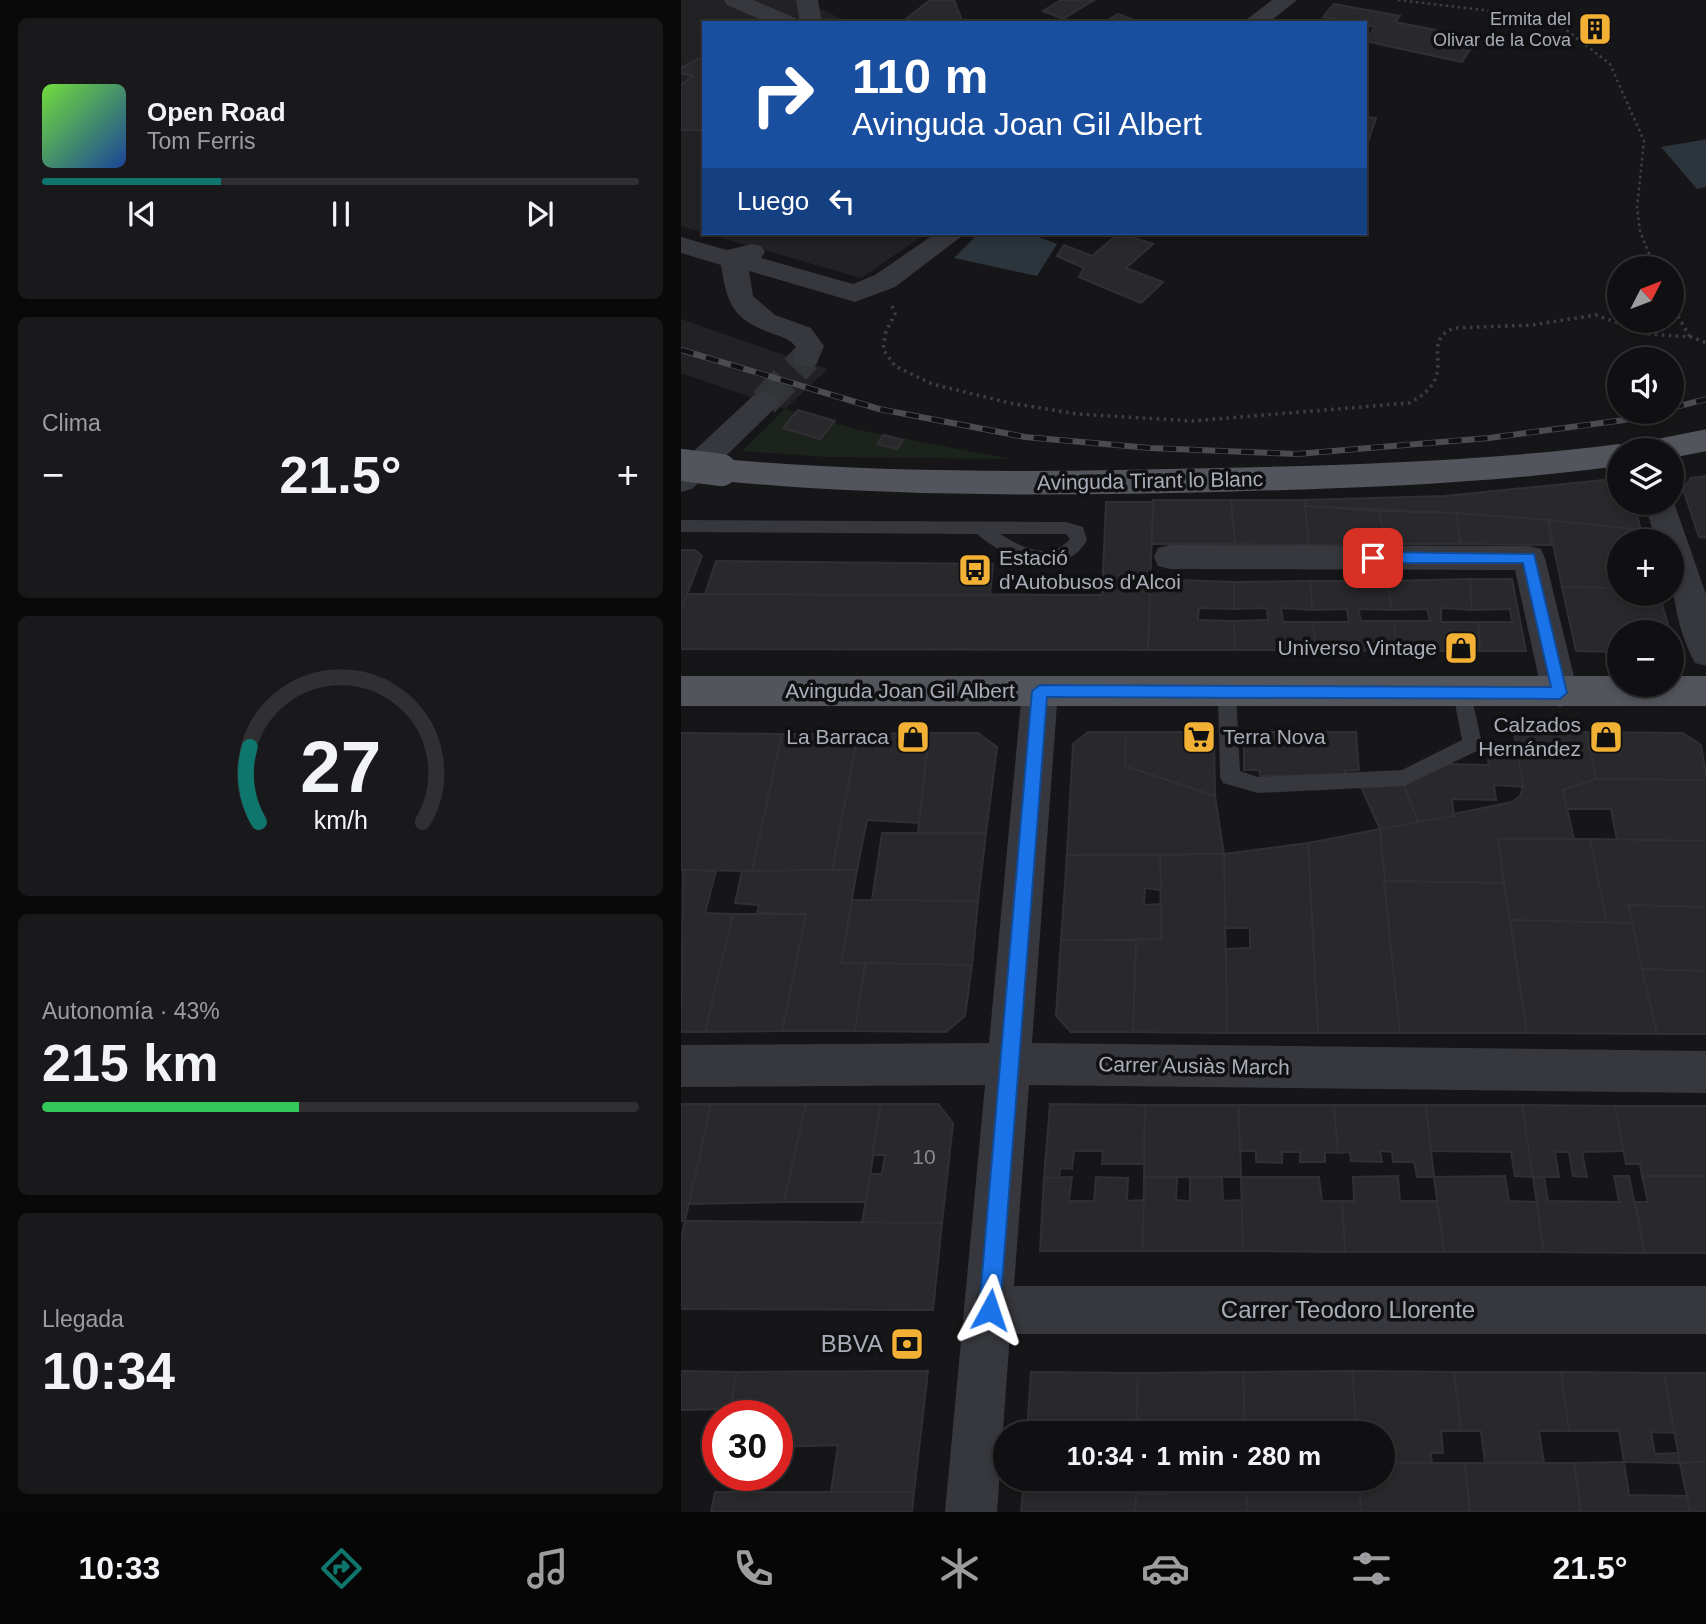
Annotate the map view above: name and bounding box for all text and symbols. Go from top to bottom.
place label: Ermita del Olivar de la Cova [1433,9,1572,50]
building icon: Ermita del Olivar de la Cova [1576,10,1614,48]
icon: right [737,49,828,140]
text: 110 m [852,49,988,103]
text: Open Road [147,97,286,127]
text: Avinguda Joan Gil Albert [852,106,1202,142]
text: Tom Ferris [147,128,256,154]
icon: left [823,182,861,220]
text: Luego [737,186,809,216]
icon: previous [123,195,161,233]
icon: pause [322,195,360,233]
icon: next [521,195,559,233]
north arrow [1607,256,1684,332]
map controls [1607,256,1684,697]
button: sound [1607,347,1684,424]
text: Clima [42,410,101,436]
button: layers [1607,438,1684,515]
text: 21.5° [279,446,402,504]
text: − [42,454,64,496]
text: + [617,454,639,496]
street label: Avinguda Tirant lo Blanc [1037,467,1263,494]
pin [1343,528,1403,588]
button: + [1607,529,1684,606]
icon: arrive [1354,539,1392,577]
place label: Estació d'Autobusos d'Alcoi [999,546,1181,593]
bus stop icon: Estació d'Autobusos d'Alcoi [956,551,994,589]
button: − [1607,620,1684,697]
shop icon: Universo Vintage [1442,629,1480,667]
place label: Universo Vintage [1277,636,1437,659]
street label: Avinguda Joan Gil Albert [785,679,1015,702]
place label: Calzados Hernández [1478,713,1581,760]
shop icon: La Barraca [894,718,932,756]
supermarket icon: Terra Nova [1180,718,1218,756]
shop icon: Calzados Hernández [1587,718,1625,756]
place label: La Barraca [786,725,889,748]
place label: Terra Nova [1223,725,1326,748]
text: 27 [300,726,381,807]
text: km/h [313,806,368,834]
text: Autonomía · 43% [42,998,220,1024]
text: 215 km [42,1034,218,1092]
street label: Carrer Ausiàs March [1098,1052,1290,1079]
house number: 10 [912,1145,936,1168]
position arrow [953,1273,1027,1347]
street label: Carrer Teodoro Llorente [1221,1296,1475,1323]
text: Llegada [42,1306,124,1332]
bank icon: BBVA [888,1325,926,1363]
place label: BBVA [821,1330,883,1357]
text: 10:34 [42,1342,175,1400]
speed limit sign: 30 [702,1400,793,1491]
text: 10:34 · 1 min · 280 m [1067,1441,1321,1471]
icon: directions [317,1544,366,1593]
icon: music [523,1544,572,1593]
icon: phone [729,1544,778,1593]
icon: climate [935,1544,984,1593]
icon: car [1141,1544,1190,1593]
icon: filters [1347,1544,1396,1593]
text: 10:33 [78,1550,160,1586]
text: 21.5° [1552,1550,1627,1586]

